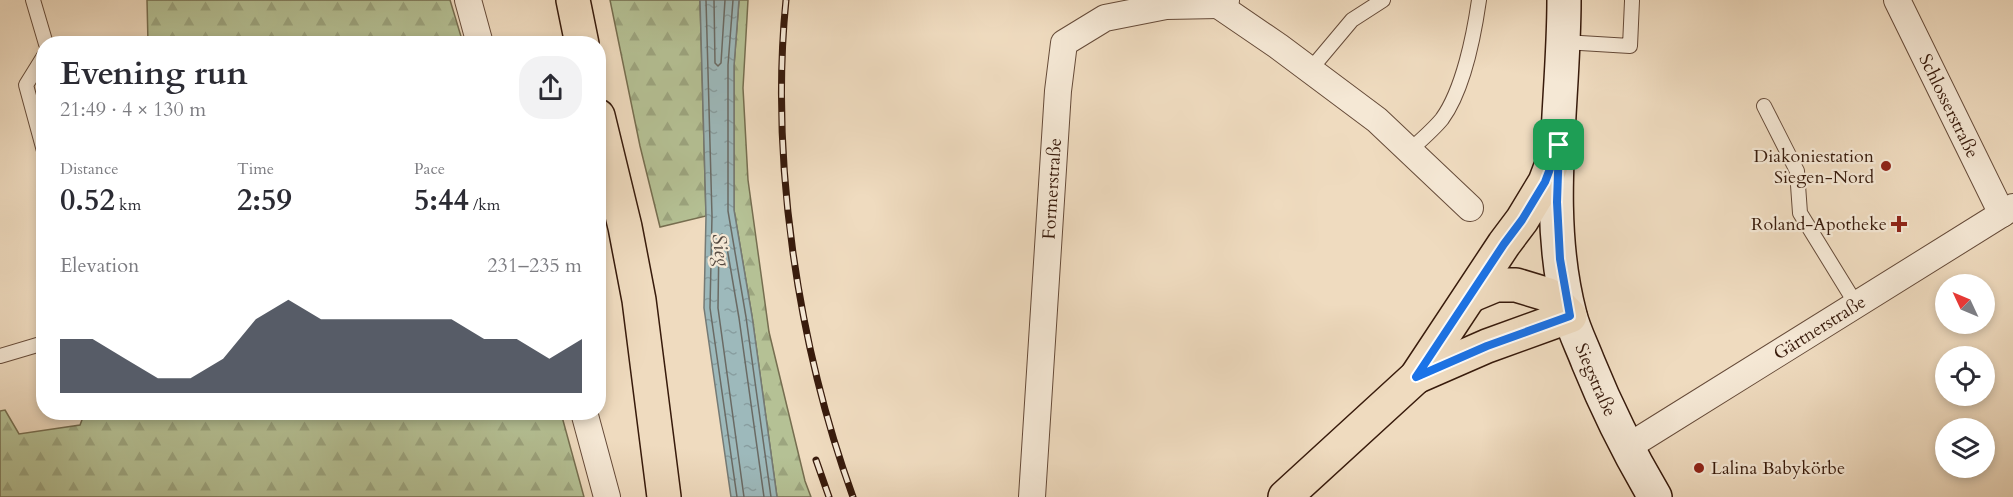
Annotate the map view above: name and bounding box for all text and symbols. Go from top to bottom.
street label: Schlosserstraße [1913,50,1985,162]
text: Evening run [60,51,248,96]
button: share [519,56,582,119]
text: 21:49 · 4 × 130 m [60,96,206,123]
pin [1533,119,1584,170]
icon: arrive [1542,128,1575,161]
street label: Formerstraße [1036,137,1067,240]
place label: Diakoniestation Siegen-Nord [1754,144,1875,190]
text: Distance [60,158,118,180]
text: Time [237,158,274,180]
text: Pace [414,158,445,180]
marker: Diakoniestation Siegen-Nord [1879,159,1893,173]
text: 0.52 [60,180,115,221]
text: 2:59 [237,180,292,221]
text: 5:44 [414,180,469,221]
text: km [115,194,141,216]
text: /km [469,194,500,216]
place label: Roland-Apotheke [1751,212,1887,237]
marker: Roland-Apotheke [1892,217,1906,231]
water label: Sieg [705,232,737,269]
text: Elevation [60,252,139,279]
text: 231–235 m [487,252,582,279]
north arrow [1935,274,1995,334]
map controls [1935,274,1995,478]
street label: Gärtnerstraße [1769,289,1870,366]
street label: Siegstraße [1569,339,1623,420]
button: locate [1935,346,1995,406]
button: layers [1935,418,1995,478]
place label: Lalina Babykörbe [1711,456,1845,481]
marker: Lalina Babykörbe [1692,461,1706,475]

